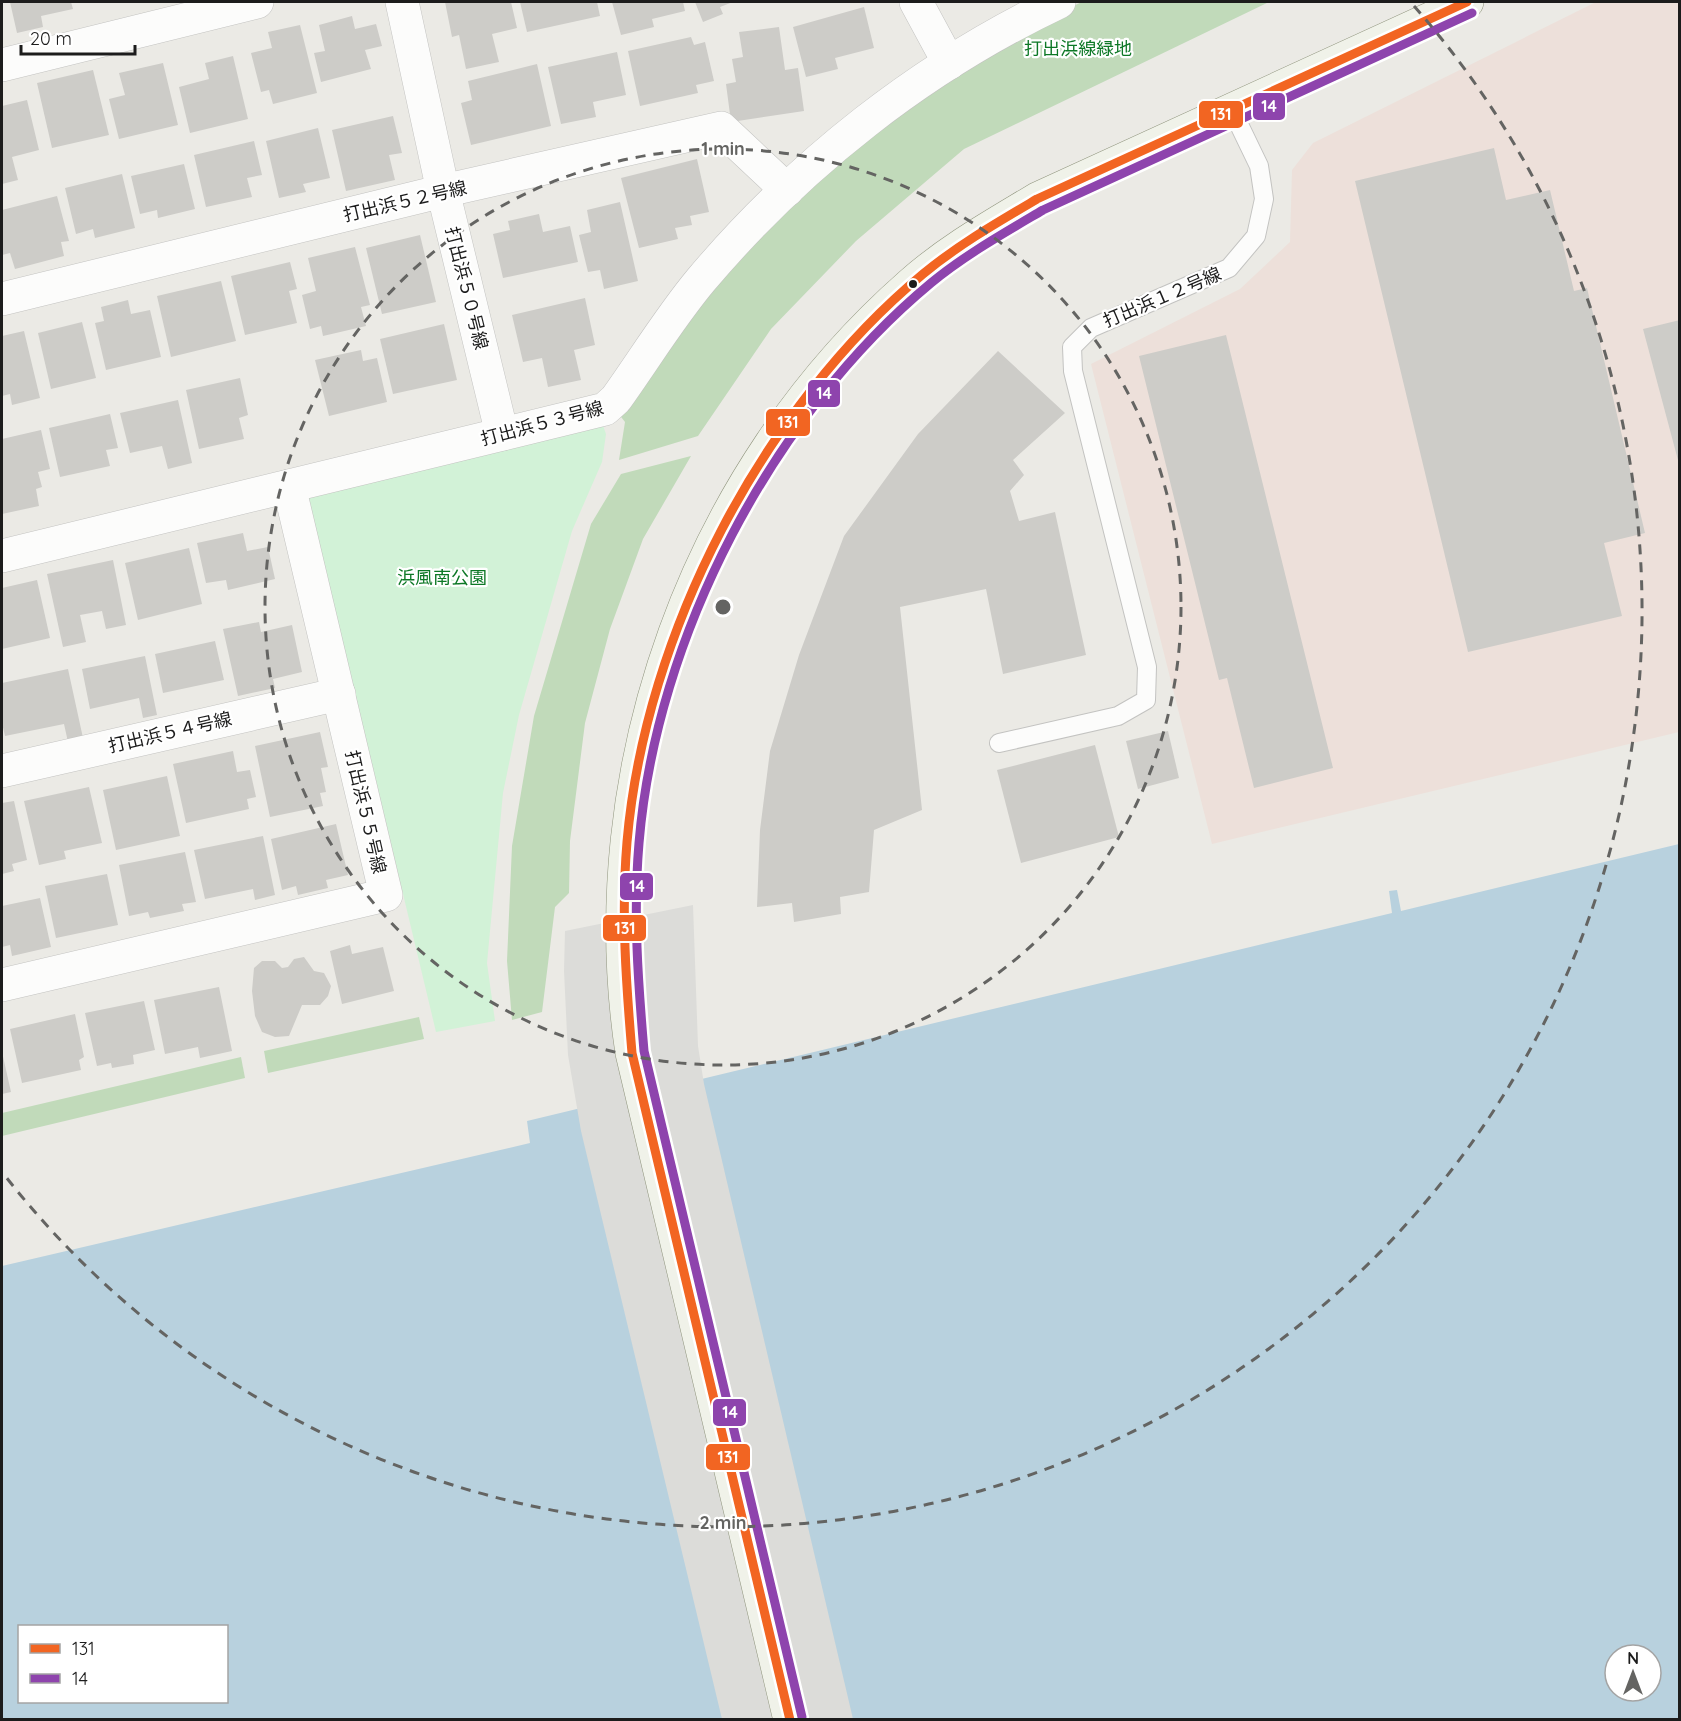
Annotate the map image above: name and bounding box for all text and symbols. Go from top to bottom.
scale bar [21,18,135,56]
text: 20 m [30,27,72,50]
park label: 打出浜線緑地 [1024,37,1132,60]
line badge: 14 [1252,92,1286,121]
text: 14 [1261,96,1277,116]
line badge: 131 [1198,100,1244,129]
text: 131 [1210,104,1232,124]
text: 1 min [701,137,745,160]
street label: 打出浜５２号線 [341,176,469,226]
street label: 打出浜５０号線 [441,224,493,352]
street label: 打出浜１２号線 [1100,262,1224,332]
unlabelled marker [907,278,919,290]
line badge: 14 [807,379,841,408]
text: 14 [816,383,832,403]
street label: 打出浜５３号線 [478,396,606,450]
line badge: 131 [765,408,811,437]
text: 131 [777,412,799,432]
park label: 浜風南公園 [397,566,487,589]
centre of rings [713,597,733,617]
street label: 打出浜５４号線 [106,707,234,757]
street label: 打出浜５５号線 [341,748,391,876]
line badge: 14 [619,872,654,901]
text: 14 [629,876,645,896]
line badge: 131 [602,914,647,942]
text: 131 [614,918,636,938]
line badge: 14 [712,1398,747,1427]
text: 14 [722,1402,738,1422]
line badge: 131 [705,1443,751,1471]
text: 131 [717,1447,739,1467]
text: 2 min [700,1511,746,1534]
legend [18,1625,228,1703]
text: 131 [72,1637,95,1660]
north arrow [1603,1643,1663,1703]
text: N [1627,1648,1639,1668]
text: 14 [72,1667,88,1690]

